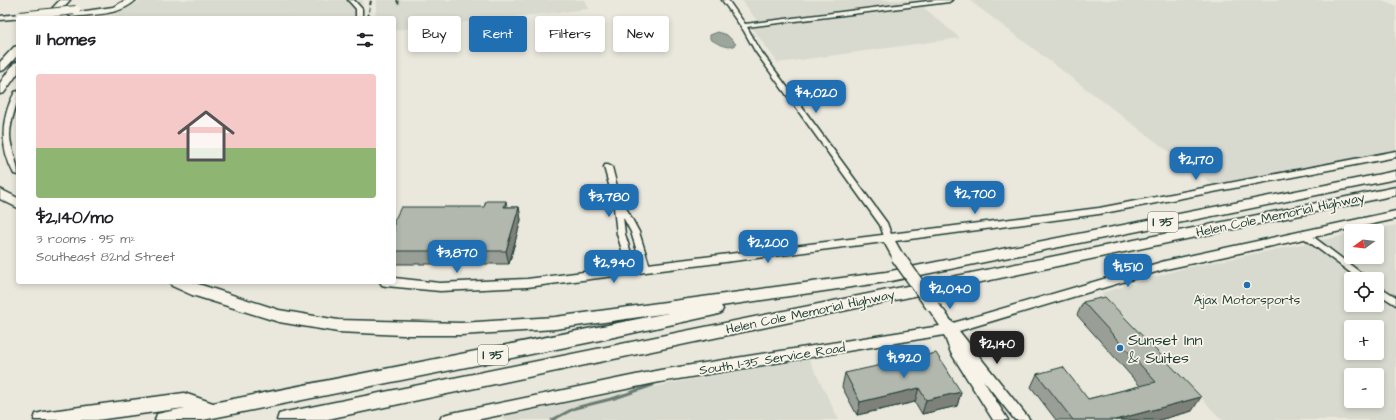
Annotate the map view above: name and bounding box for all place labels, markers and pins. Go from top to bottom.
pin: $4,020 [783,80,849,114]
pin: $2,170 [1163,147,1229,181]
pin: $2,700 [942,181,1008,215]
pin: $3,780 [576,184,642,218]
pin: $2,200 [735,230,801,264]
pin: $3,870 [424,240,490,274]
pin: $2,940 [581,250,647,284]
pin: $1,510 [1095,254,1161,288]
pin: $2,040 [917,276,983,310]
marker: Ajax Motorsports [1242,280,1252,290]
place label: Ajax Motorsports [1194,291,1301,309]
place label: Sunset Inn & Suites [1128,329,1202,369]
pin: $2,140 [964,331,1030,365]
marker: Sunset Inn & Suites [1115,343,1125,353]
pin: $1,920 [871,345,937,379]

